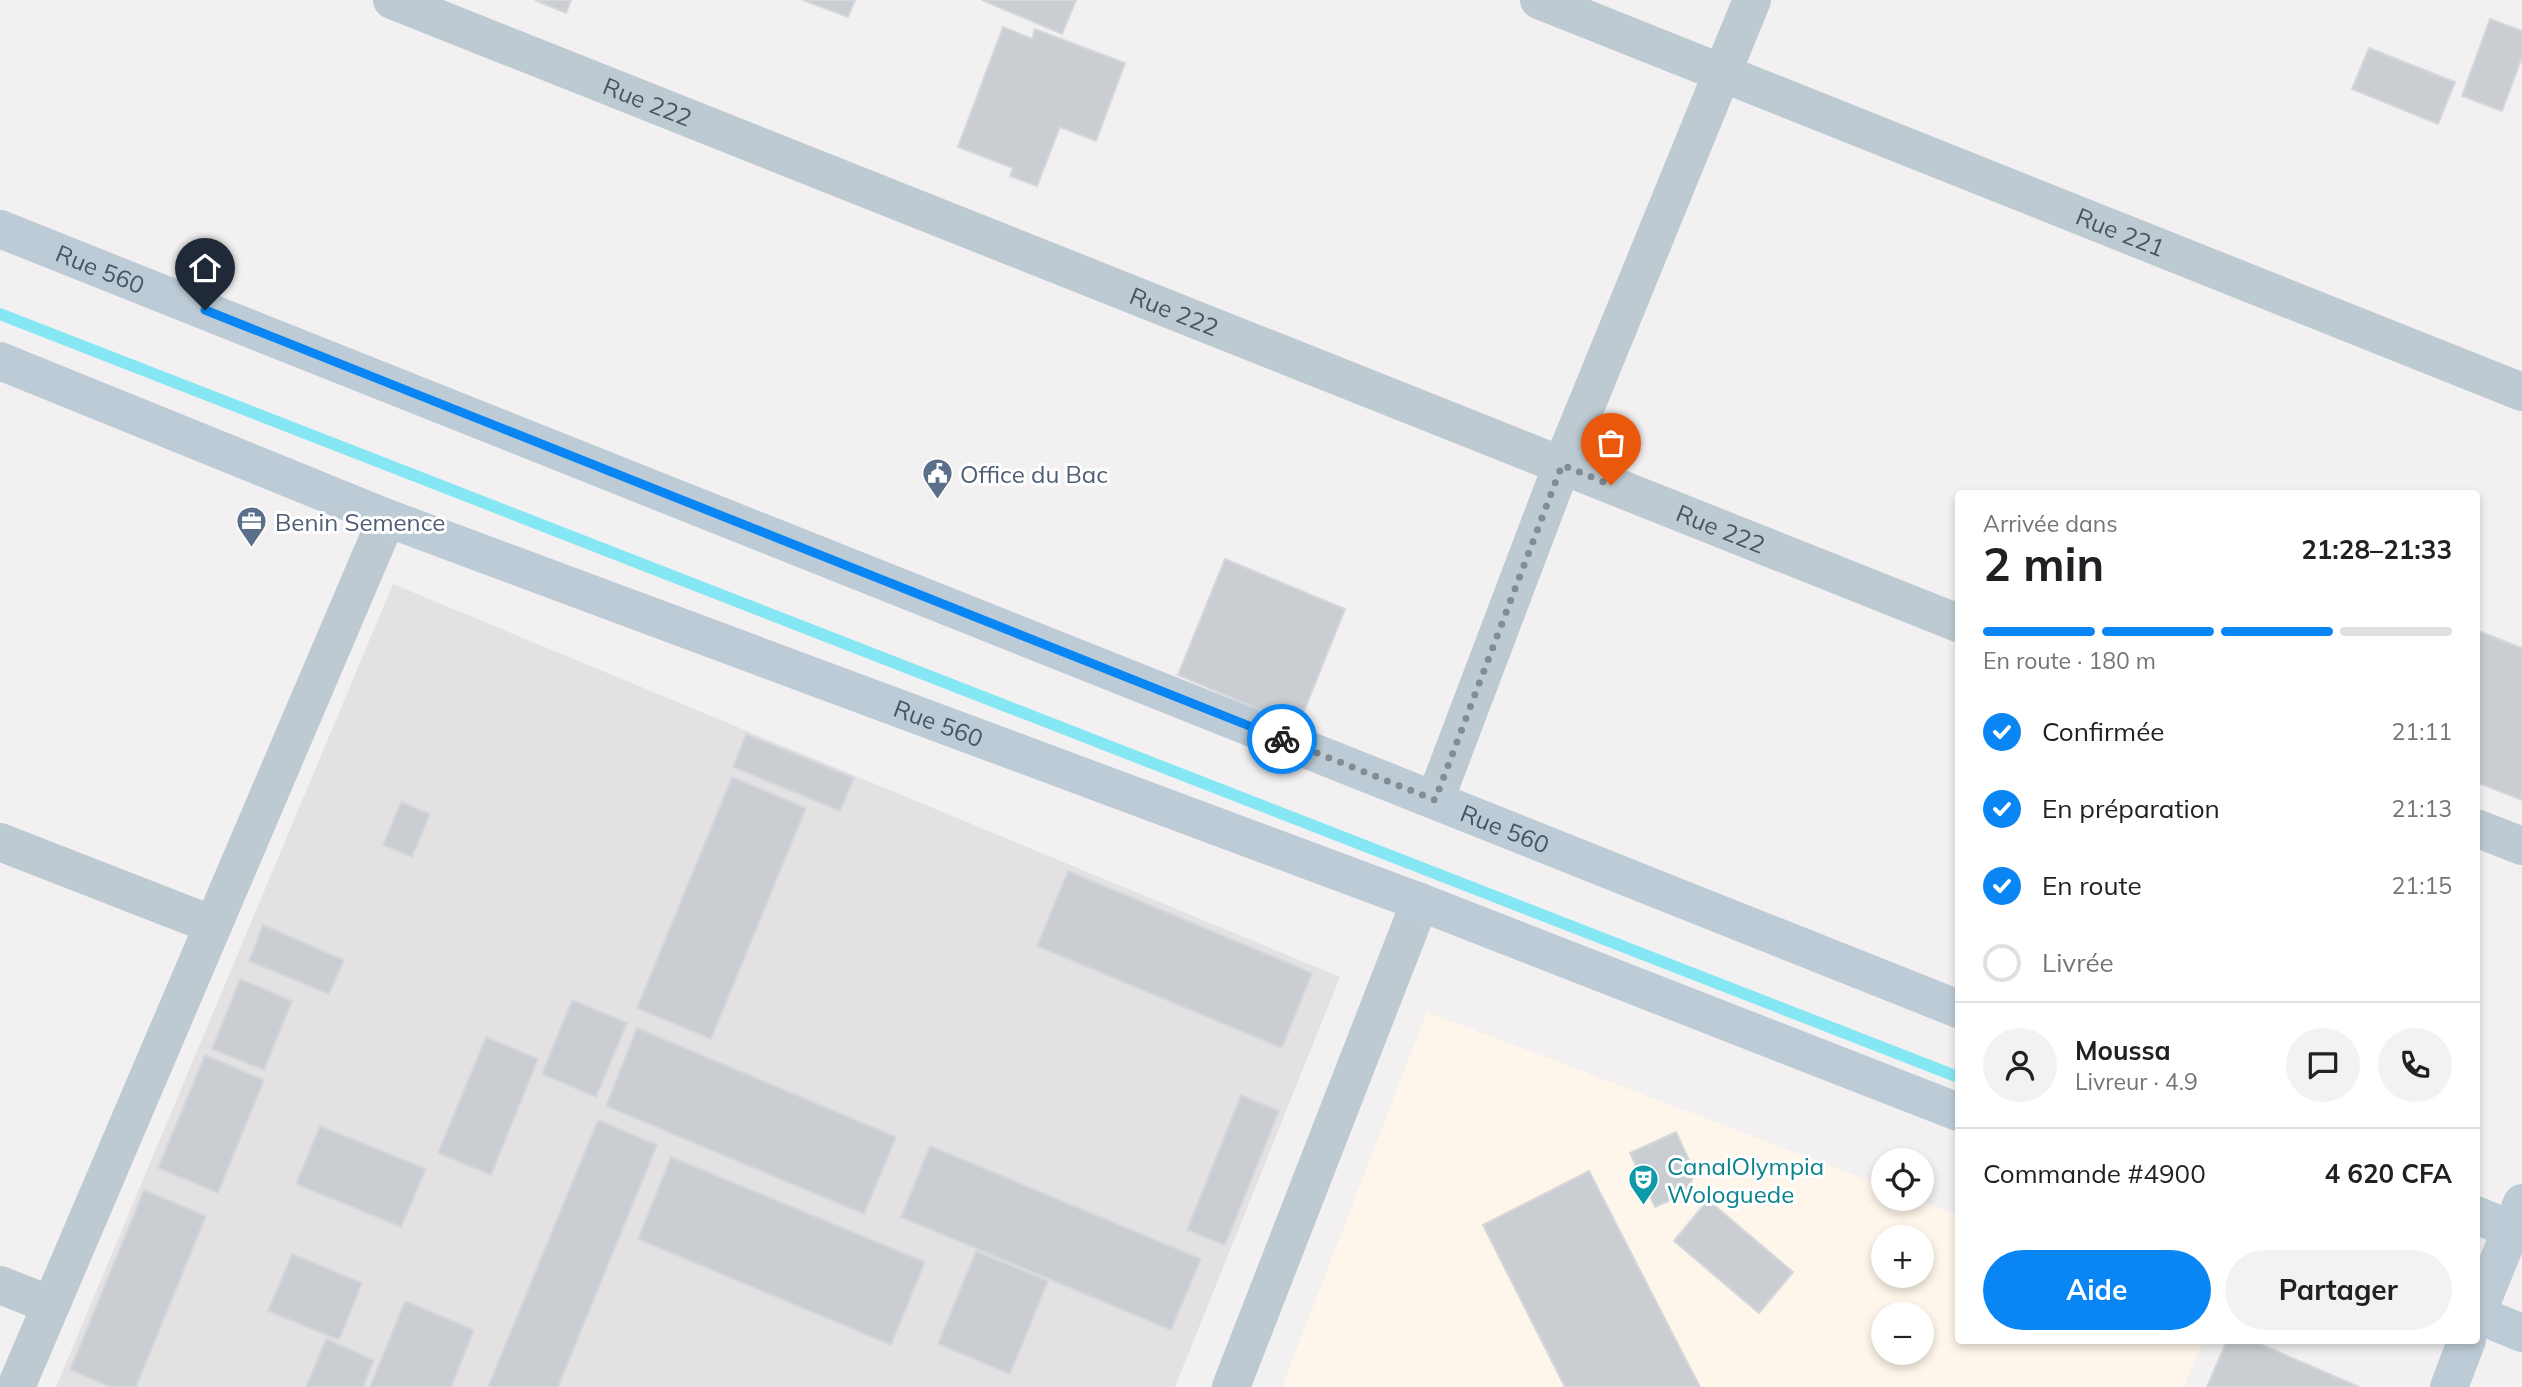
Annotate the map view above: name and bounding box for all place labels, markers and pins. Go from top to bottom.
pin [175,238,235,310]
pin [1581,413,1641,485]
public building icon: Office du Bac [920,457,954,501]
place label: Office du Bac [960,459,1108,489]
office icon: Benin Semence [235,505,269,549]
place label: Benin Semence [275,507,445,537]
place label: CanalOlympia Wologuede [1667,1151,1824,1209]
theatre icon: CanalOlympia Wologuede [1627,1163,1661,1207]

